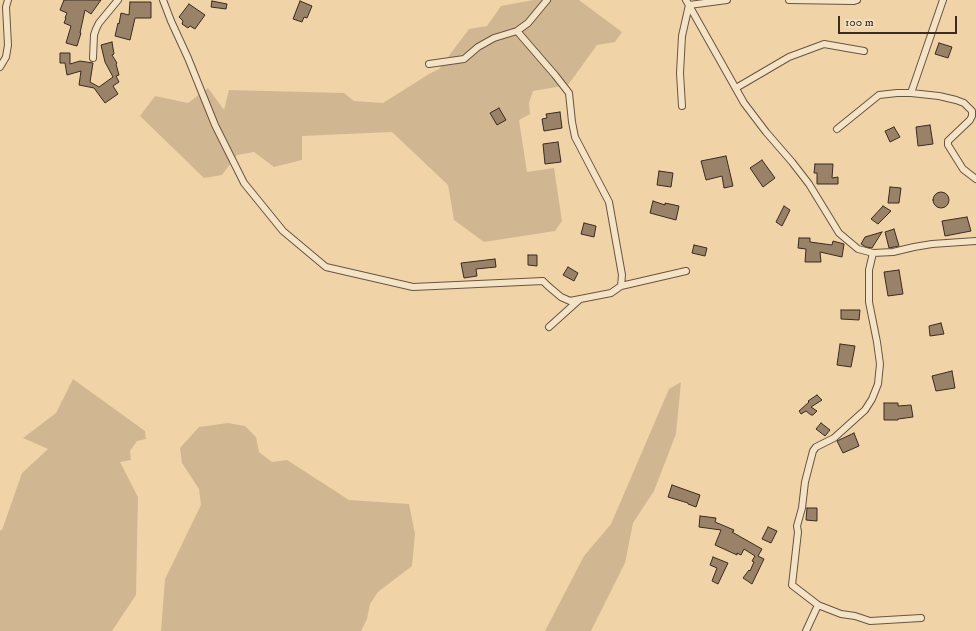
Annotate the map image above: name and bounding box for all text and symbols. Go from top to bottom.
scale bar [840,8,959,34]
text: 100 m [845,15,874,30]

